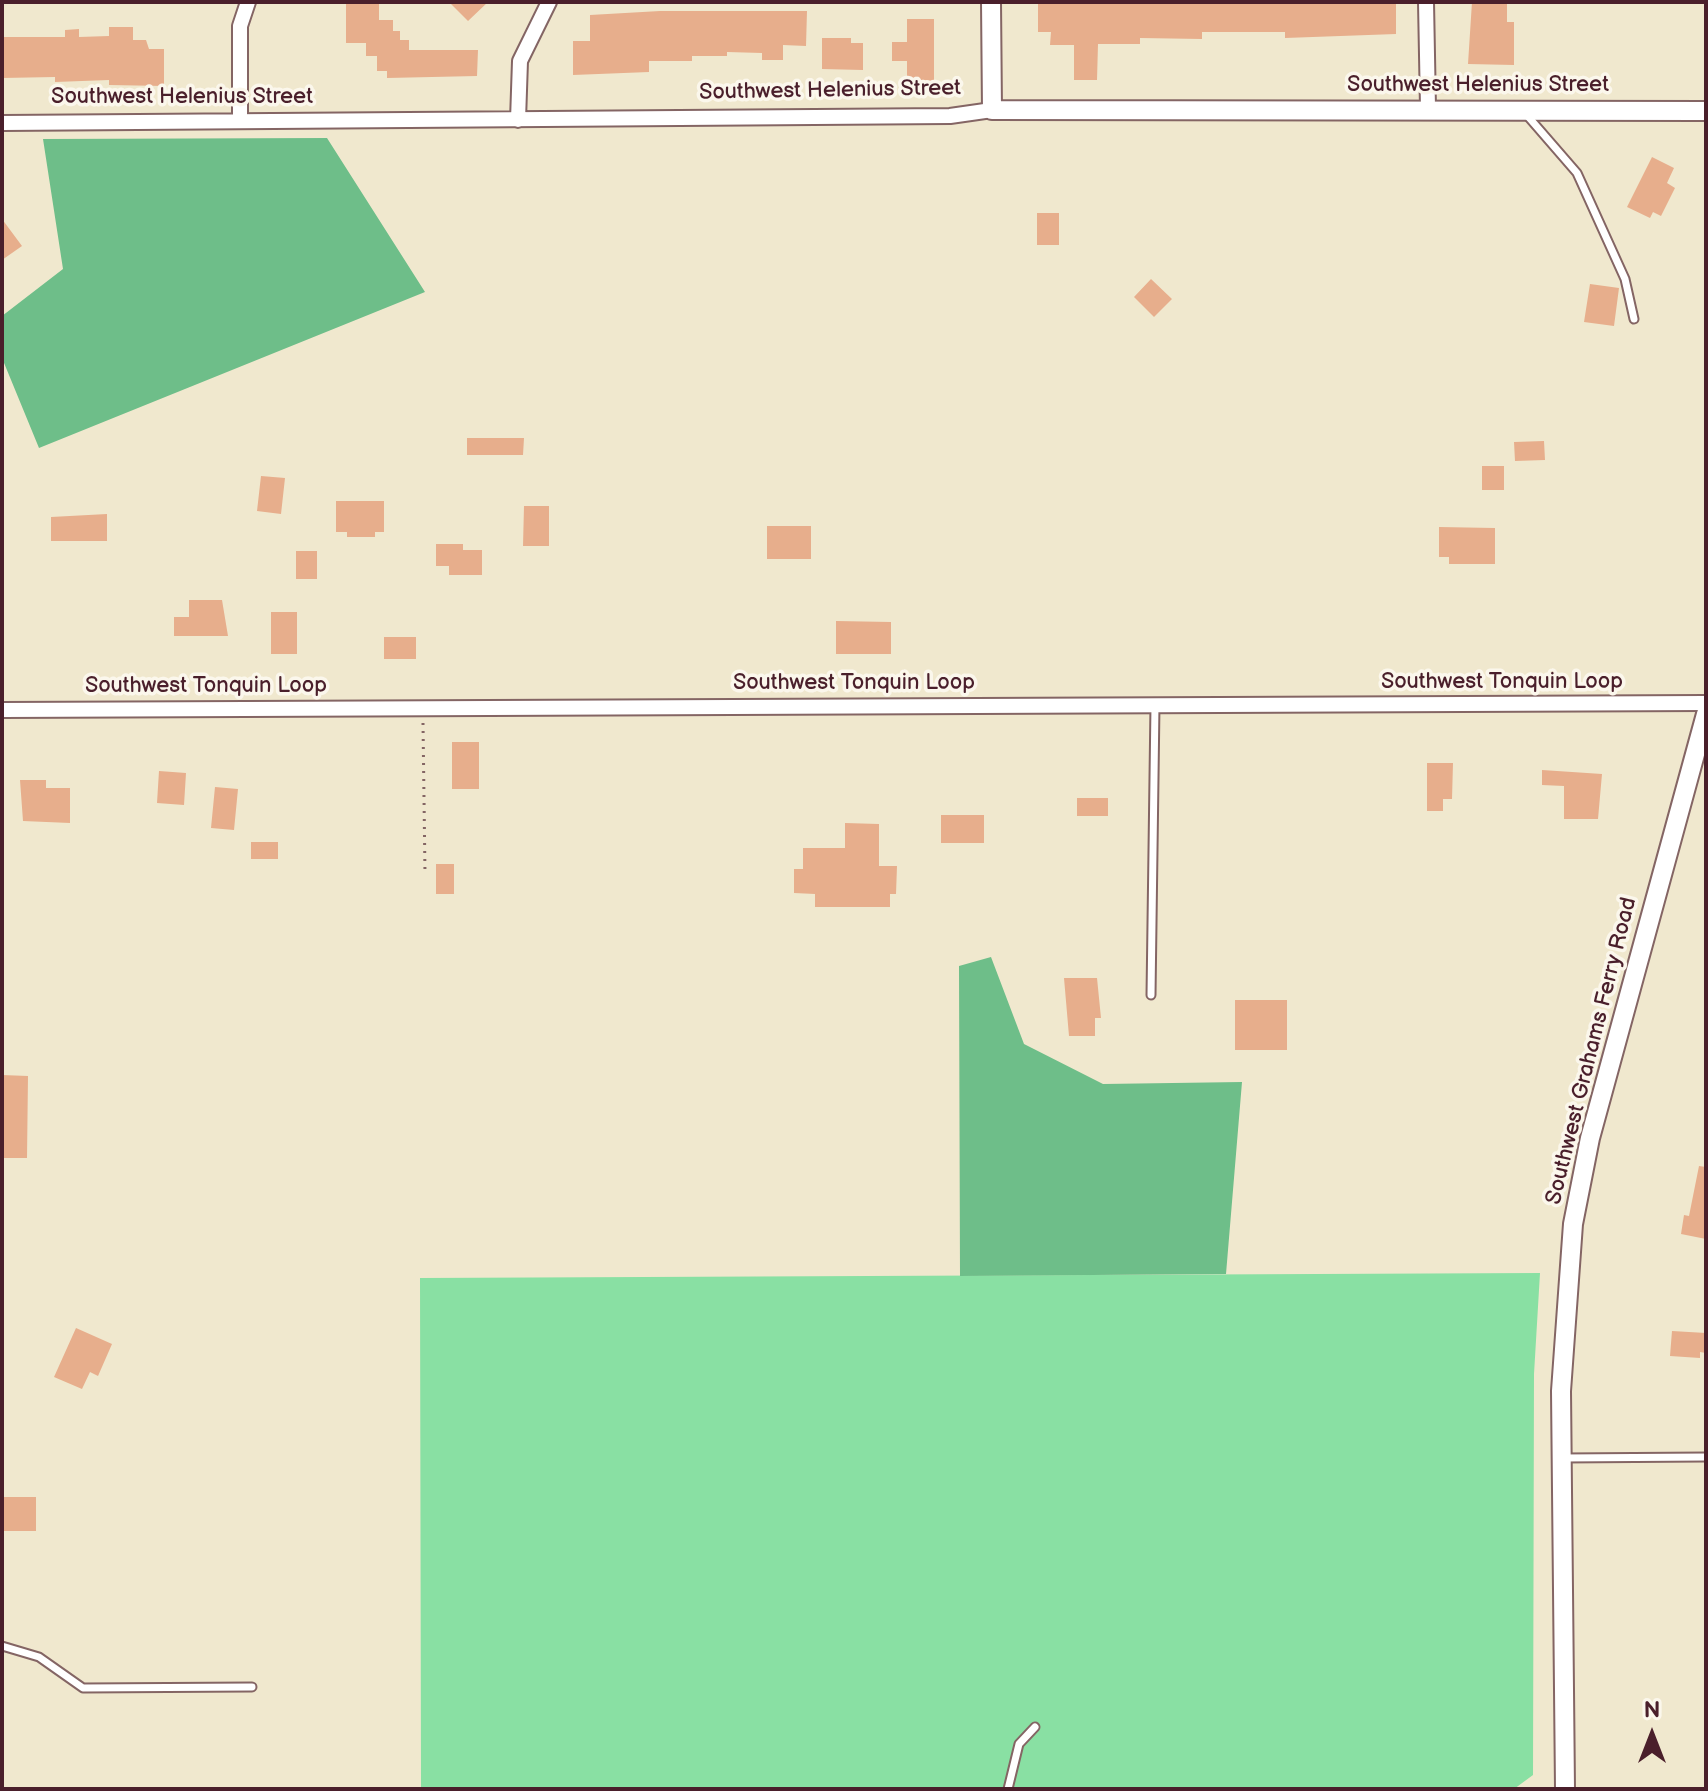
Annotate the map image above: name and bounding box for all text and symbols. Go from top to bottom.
street label: Southwest Helenius Street [1347,72,1609,98]
street label: Southwest Helenius Street [699,76,961,106]
street label: Southwest Helenius Street [51,84,313,110]
street label: Southwest Tonquin Loop [1381,669,1623,695]
street label: Southwest Tonquin Loop [733,670,975,696]
street label: Southwest Tonquin Loop [85,673,327,699]
street label: Southwest Grahams Ferry Road [1541,895,1643,1207]
north arrow [1612,1695,1692,1775]
text: N [1644,1697,1660,1724]

